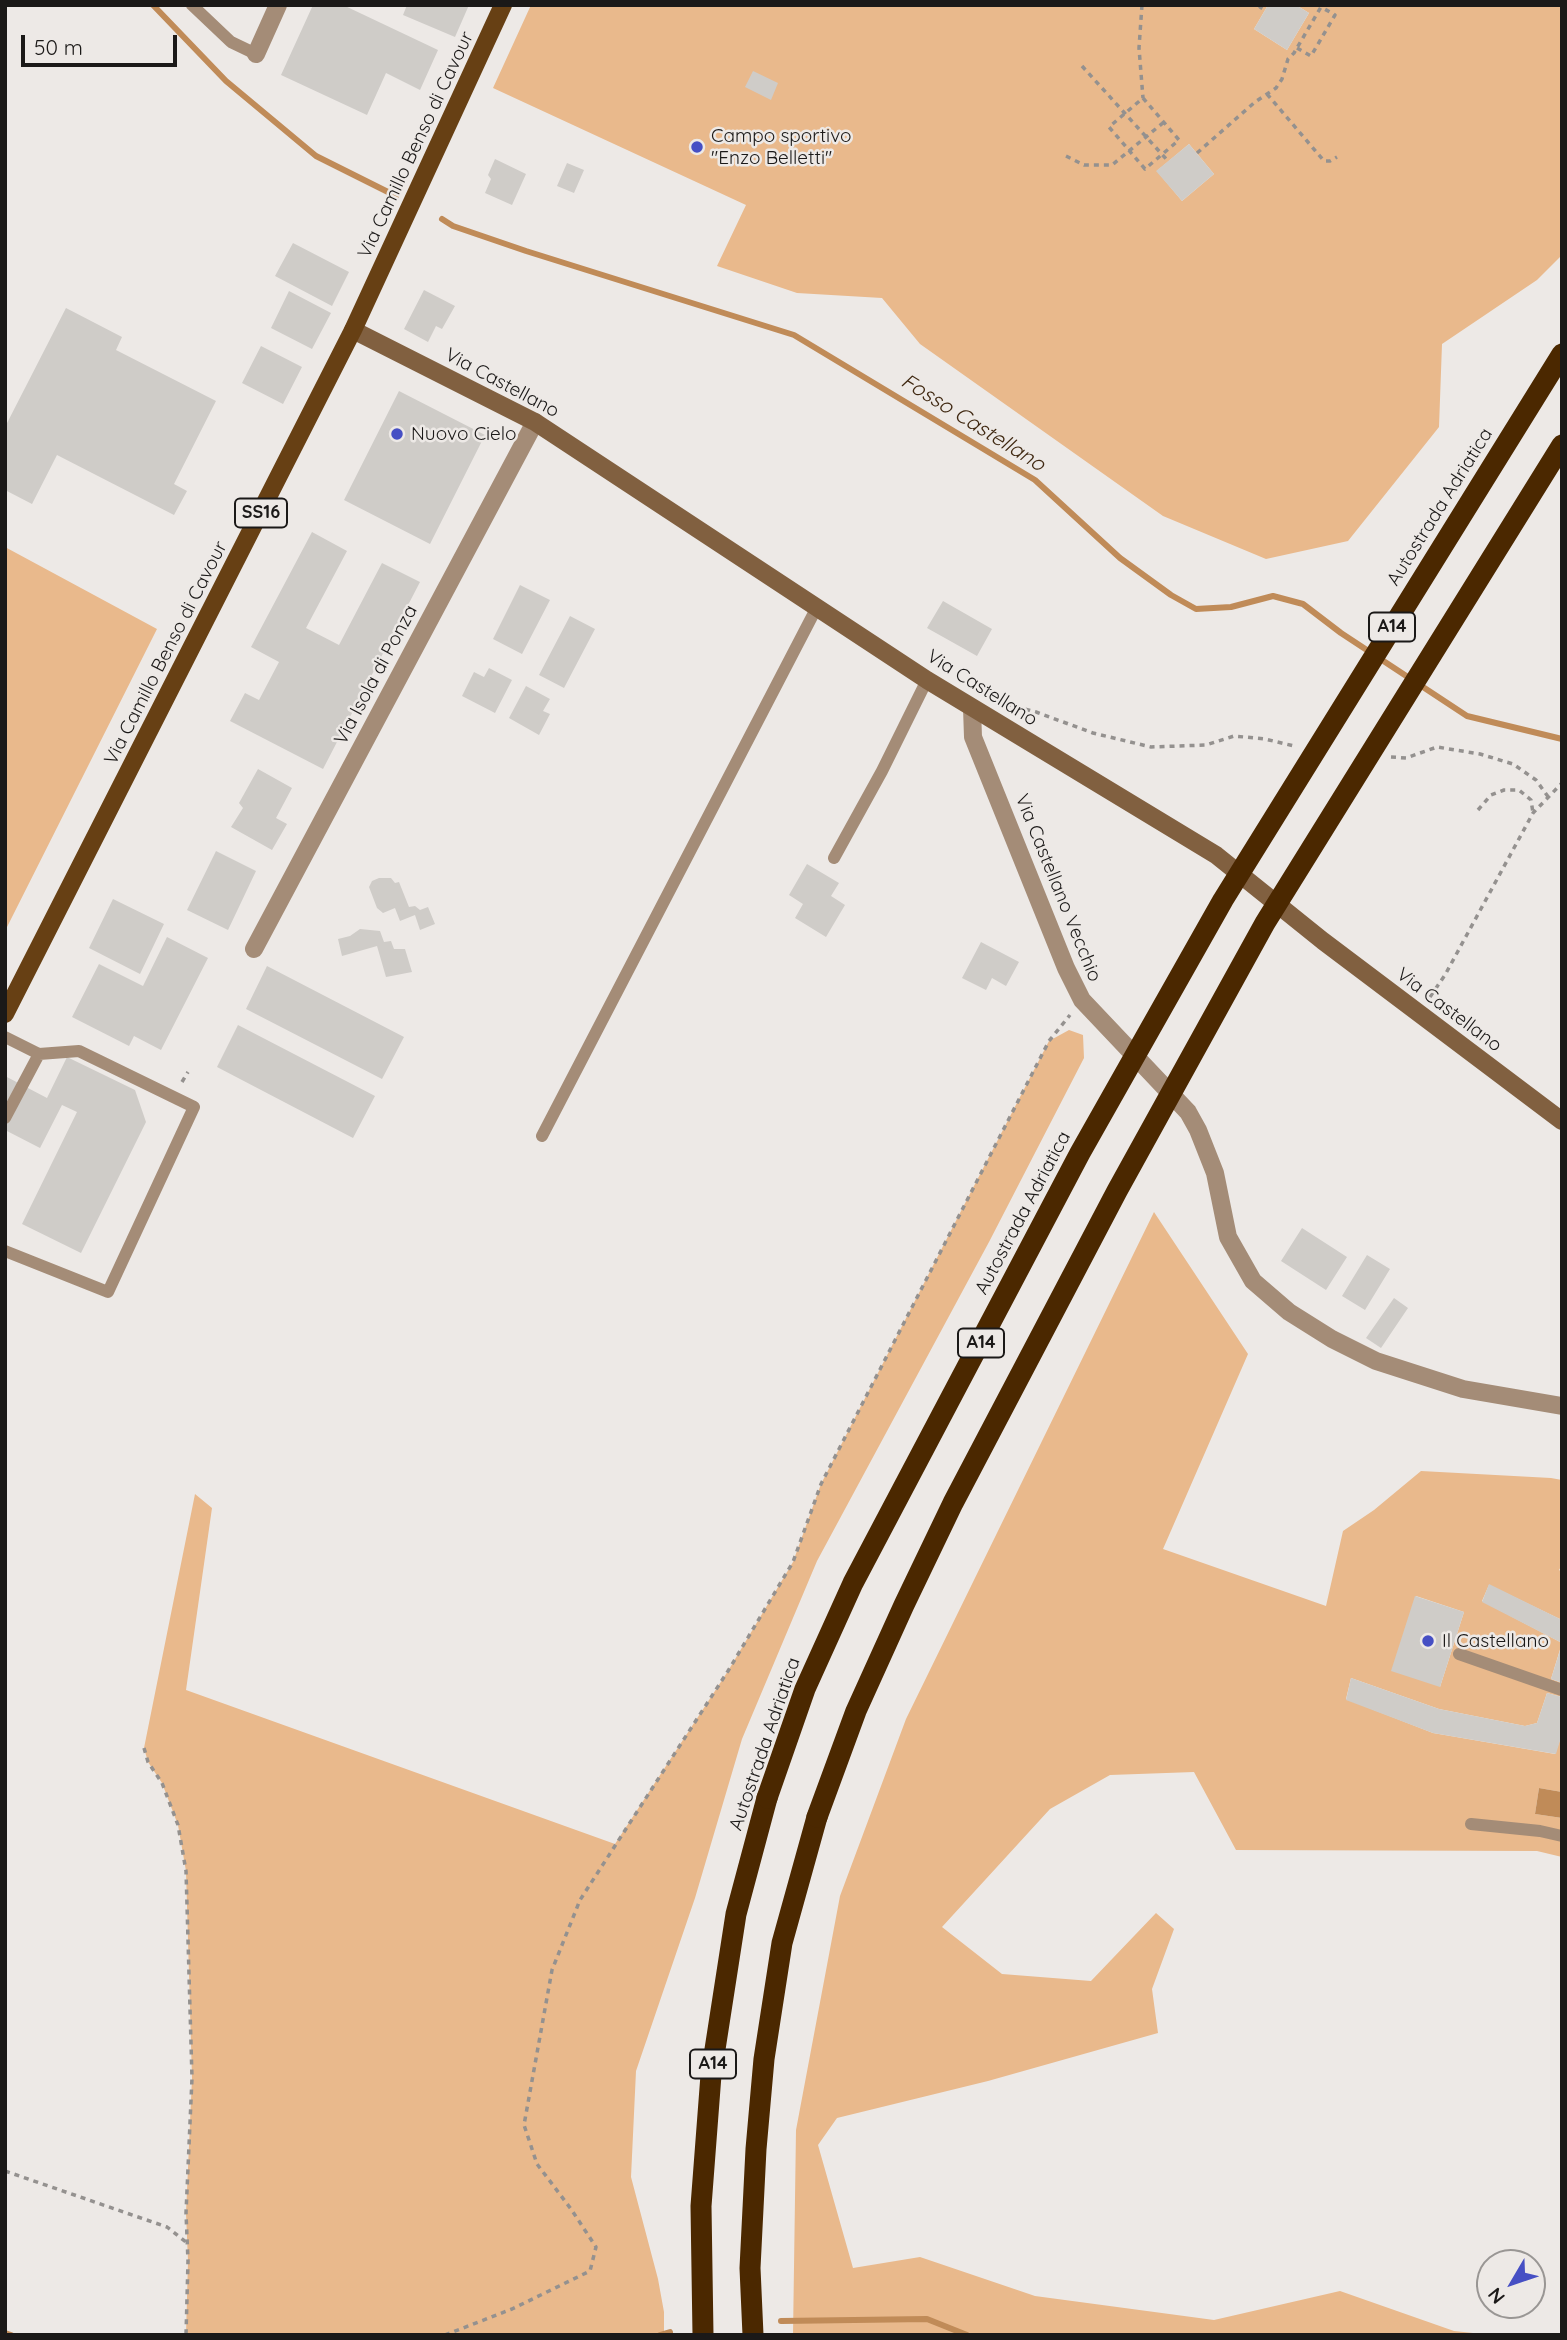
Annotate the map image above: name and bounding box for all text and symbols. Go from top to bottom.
scale bar [24,21,180,65]
street label: Via Camillo Benso di Cavour [353,28,479,262]
text: 50 m [34,34,83,60]
place label: Campo sportivo "Enzo Belletti" [711,125,852,169]
marker: Campo sportivo "Enzo Belletti" [689,139,705,155]
street label: Via Castellano [441,343,563,423]
water label: Fosso Castellano [896,369,1050,477]
place label: Nuovo Cielo [411,423,517,445]
street label: Autostrada Adriatica [1382,424,1498,590]
marker: Nuovo Cielo [389,426,405,442]
road number: SS16 [235,499,287,528]
street label: Via Camillo Benso di Cavour [100,538,232,768]
street label: Via Isola di Ponza [330,601,422,749]
road number: A14 [1369,612,1415,642]
street label: Via Castellano [923,645,1041,731]
street label: Via Castellano Vecchio [1010,791,1106,985]
street label: Via Castellano [1392,963,1506,1057]
street label: Autostrada Adriatica [970,1128,1076,1298]
road number: A14 [958,1328,1004,1358]
place label: Il Castellano [1442,1630,1549,1652]
marker: Il Castellano [1420,1633,1436,1649]
street label: Autostrada Adriatica [725,1654,805,1834]
road number: A14 [690,2050,736,2078]
north arrow [1476,2249,1546,2319]
text: N [1483,2283,1510,2309]

